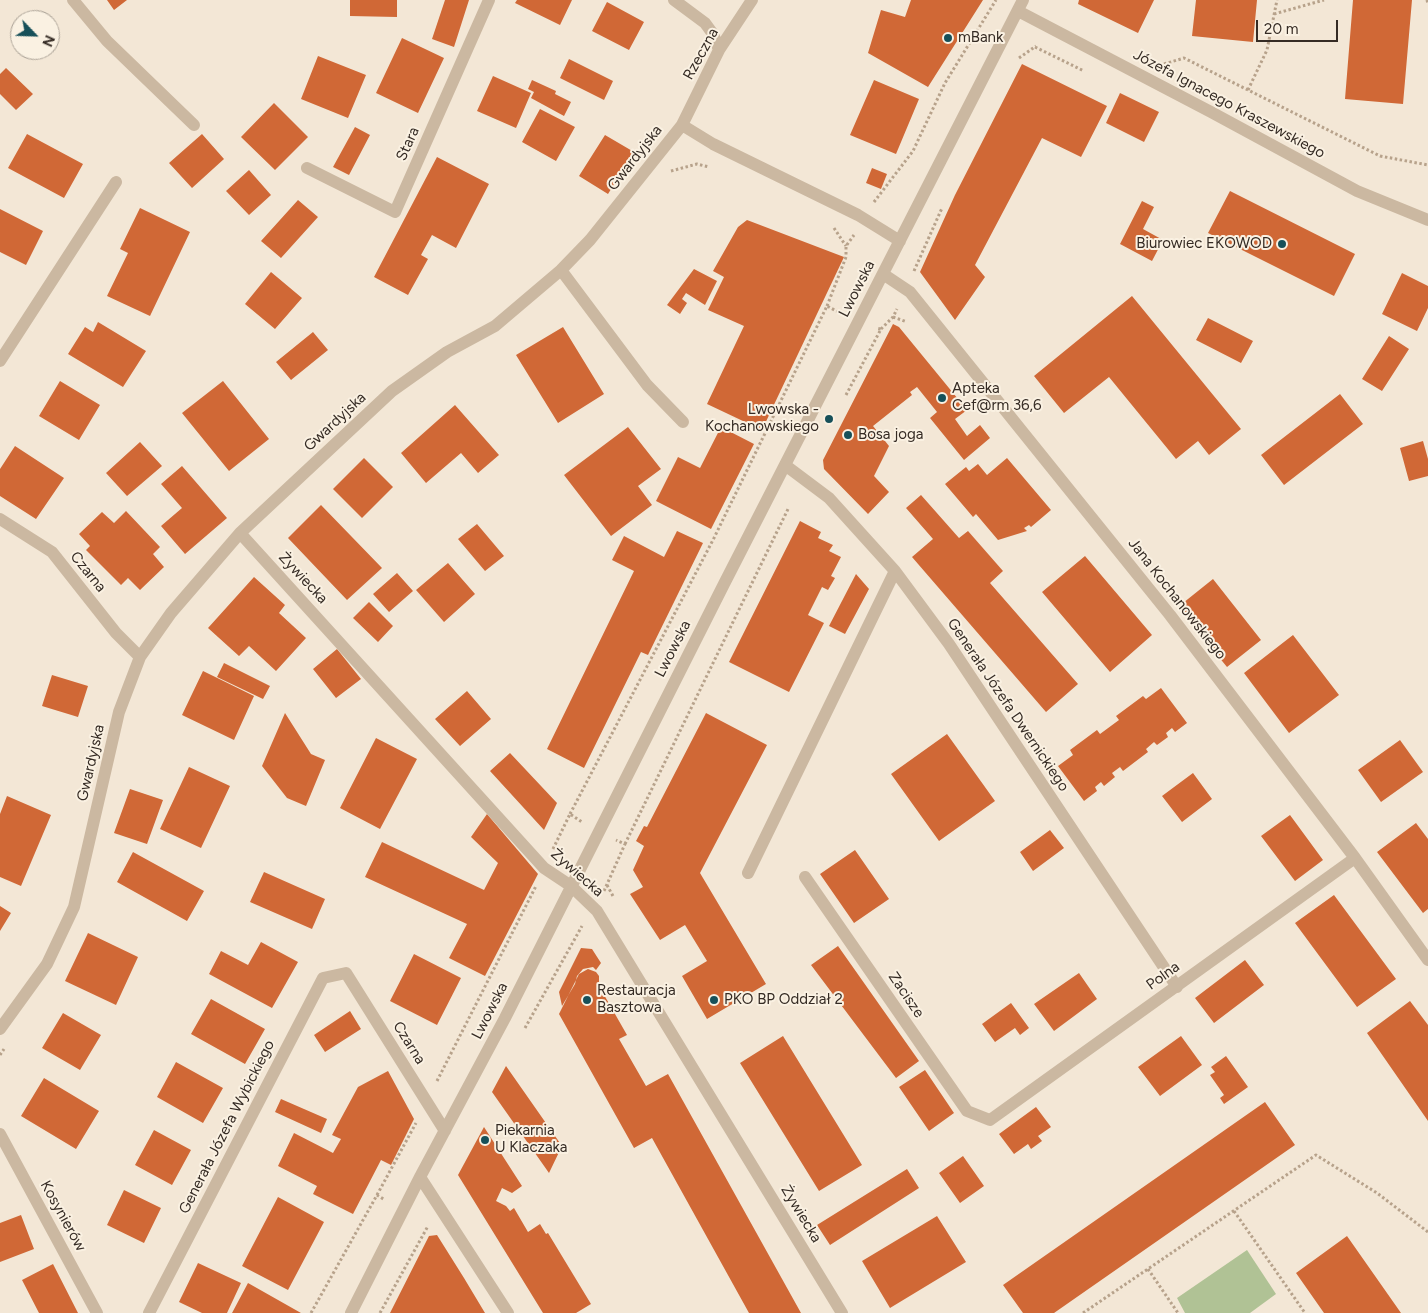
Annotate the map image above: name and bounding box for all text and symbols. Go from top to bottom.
north arrow [10,10,60,60]
scale bar [1258,10,1340,42]
text: 20 m [1264,20,1298,38]
street label: Rzeczna [679,25,723,83]
place label: mBank [958,29,1003,47]
text: N [38,32,58,49]
marker: mBank [942,32,954,44]
street label: Józefa Ignacego Kraszewskiego [1130,46,1328,162]
street label: Gwardyjska [604,122,666,194]
street label: Stara [393,124,423,164]
place label: Biurowiec EKOWOD [1136,235,1272,253]
marker: Biurowiec EKOWOD [1276,238,1288,250]
street label: Lwowska [835,258,879,320]
place label: Apteka Cef@rm 36,6 [952,380,1041,415]
street label: Gwardyjska [300,389,370,455]
marker: Apteka Cef@rm 36,6 [936,392,948,404]
place label: Lwowska - Kochanowskiego [705,401,819,436]
marker: Lwowska - Kochanowskiego [823,413,835,425]
place label: Bosa joga [858,426,923,444]
marker: Bosa joga [842,429,854,441]
street label: Jana Kochanowskiego [1124,535,1230,663]
street label: Czarna [66,548,110,596]
street label: Żywiecka [275,549,331,607]
street label: Generała Józefa Dwernickiego [943,615,1073,795]
street label: Lwowska [651,618,695,680]
street label: Gwardyjska [73,723,109,803]
street label: Żywiecka [547,845,607,901]
street label: Polna [1143,958,1183,994]
street label: Zacisze [884,969,928,1021]
street label: Lwowska [468,980,512,1042]
place label: Restauracja Basztowa [597,982,676,1017]
place label: PKO BP Oddział 2 [724,991,843,1009]
marker: Restauracja Basztowa [581,994,593,1006]
marker: PKO BP Oddział 2 [708,994,720,1006]
street label: Czarna [389,1018,429,1068]
street label: Generała Józefa Wybickiego [175,1037,279,1217]
place label: Piekarnia U Klaczaka [495,1122,567,1157]
marker: Piekarnia U Klaczaka [479,1134,491,1146]
street label: Kosynierów [36,1178,90,1254]
street label: Żywiecka [777,1182,825,1246]

